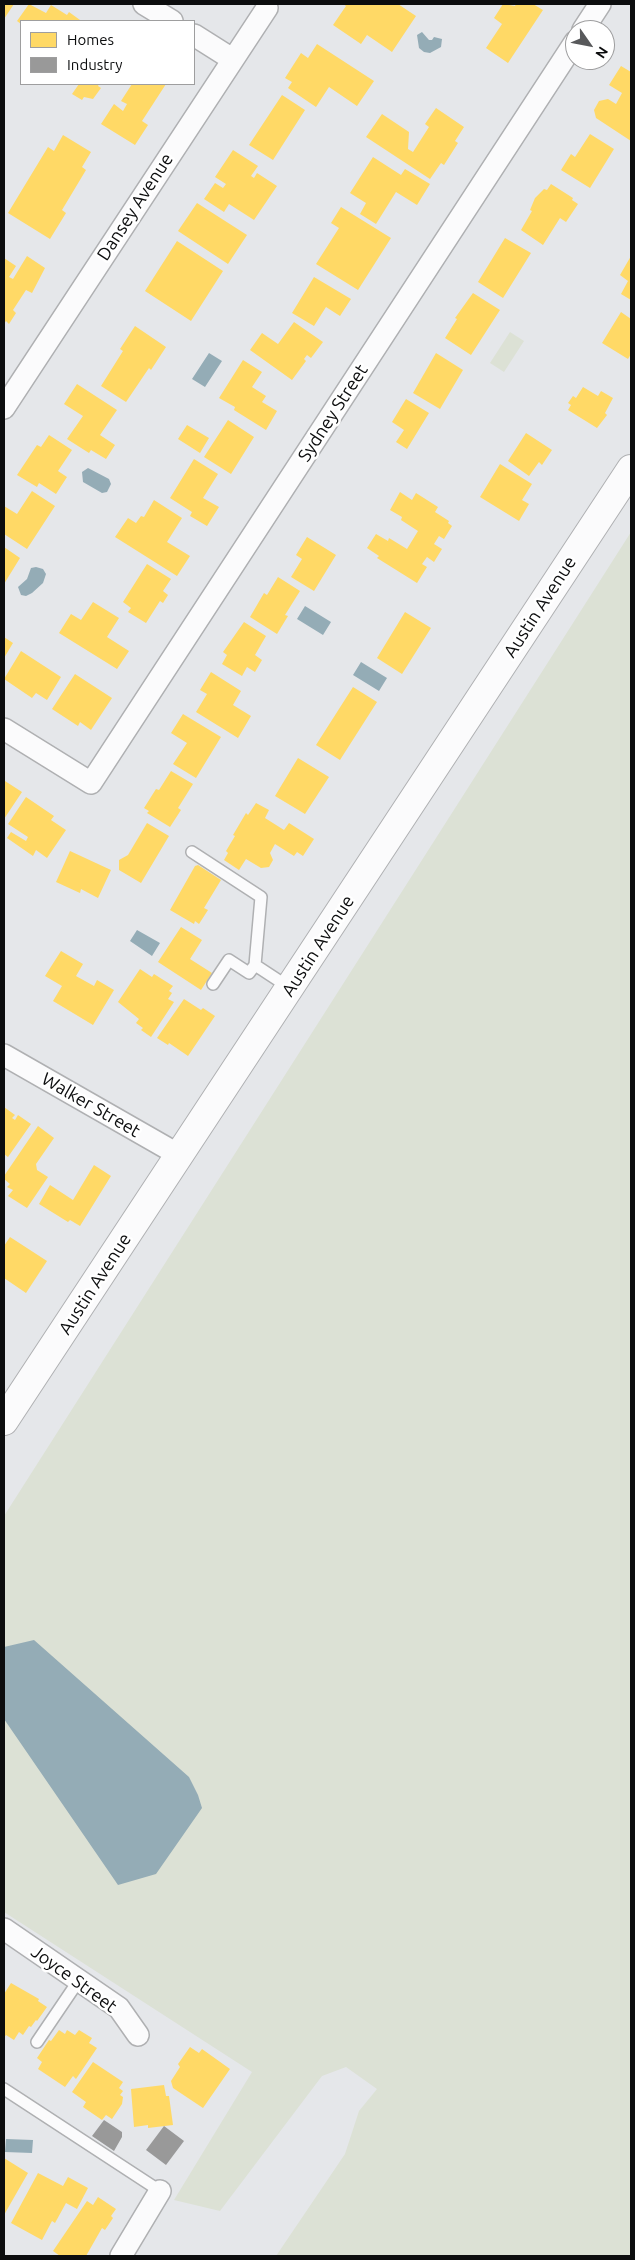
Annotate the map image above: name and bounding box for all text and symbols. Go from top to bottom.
legend [20,20,195,85]
north arrow [565,20,615,70]
text: Homes [67,31,114,48]
text: N [592,44,611,61]
text: Industry [67,56,122,73]
street label: Dansey Avenue [92,149,178,265]
street label: Sydney Street [294,360,372,466]
street label: Austin Avenue [499,552,581,662]
street label: Austin Avenue [277,891,359,1001]
street label: Walker Street [38,1068,144,1142]
street label: Austin Avenue [54,1229,136,1339]
street label: Joyce Street [27,1941,121,2017]

